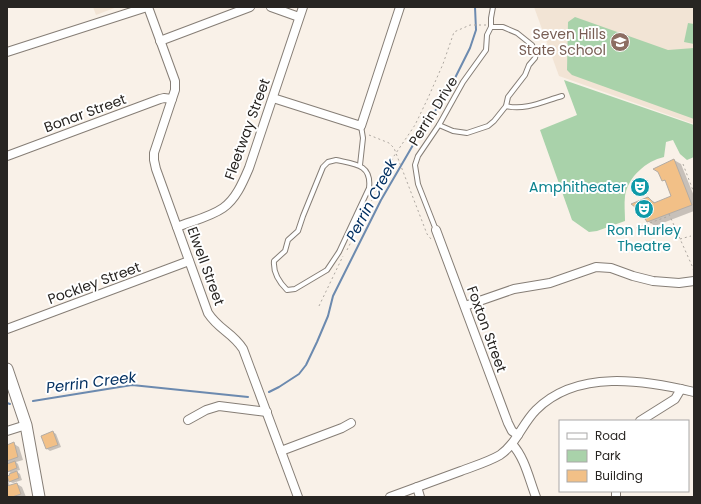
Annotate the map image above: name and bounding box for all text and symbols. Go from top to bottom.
place label: Seven Hills State School [519,24,606,60]
school or university icon: Seven Hills State School [609,31,631,53]
street label: Perrin Drive [404,72,462,150]
street label: Fleetway Street [219,76,275,182]
street label: Bonar Street [41,89,129,137]
water label: Perrin Creek [341,154,402,245]
theatre icon: Amphitheater [629,176,651,198]
place label: Amphitheater [529,177,626,197]
theatre icon: Ron Hurley Theatre [633,198,655,220]
place label: Ron Hurley Theatre [607,220,681,256]
street label: Elwell Street [183,224,229,308]
street label: Pockley Street [45,257,143,309]
street label: Foxton Street [462,283,512,375]
water label: Perrin Creek [45,366,138,398]
legend [559,420,689,492]
text: Road [595,427,626,444]
text: Park [595,447,622,464]
text: Building [595,467,643,484]

